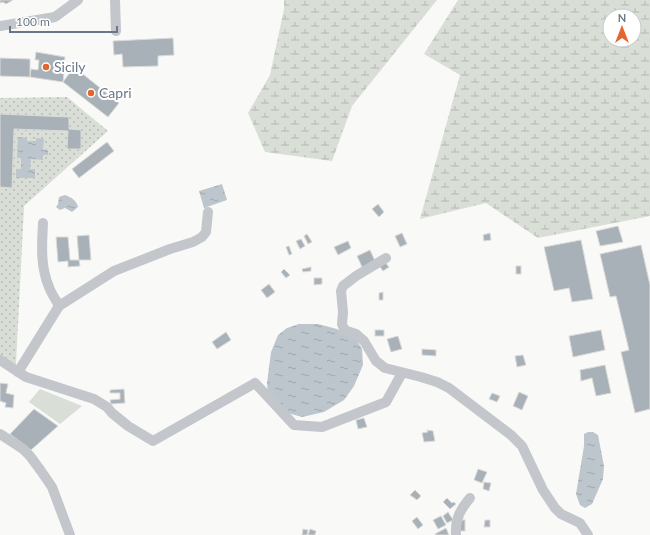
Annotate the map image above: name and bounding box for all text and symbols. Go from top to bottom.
scale bar [10,8,117,34]
north arrow [602,8,642,48]
text: N [618,11,626,24]
text: 100 m [16,14,50,29]
place label: Sicily [54,58,86,75]
marker: Sicily [41,62,51,72]
place label: Capri [99,84,132,101]
marker: Capri [86,88,96,98]

